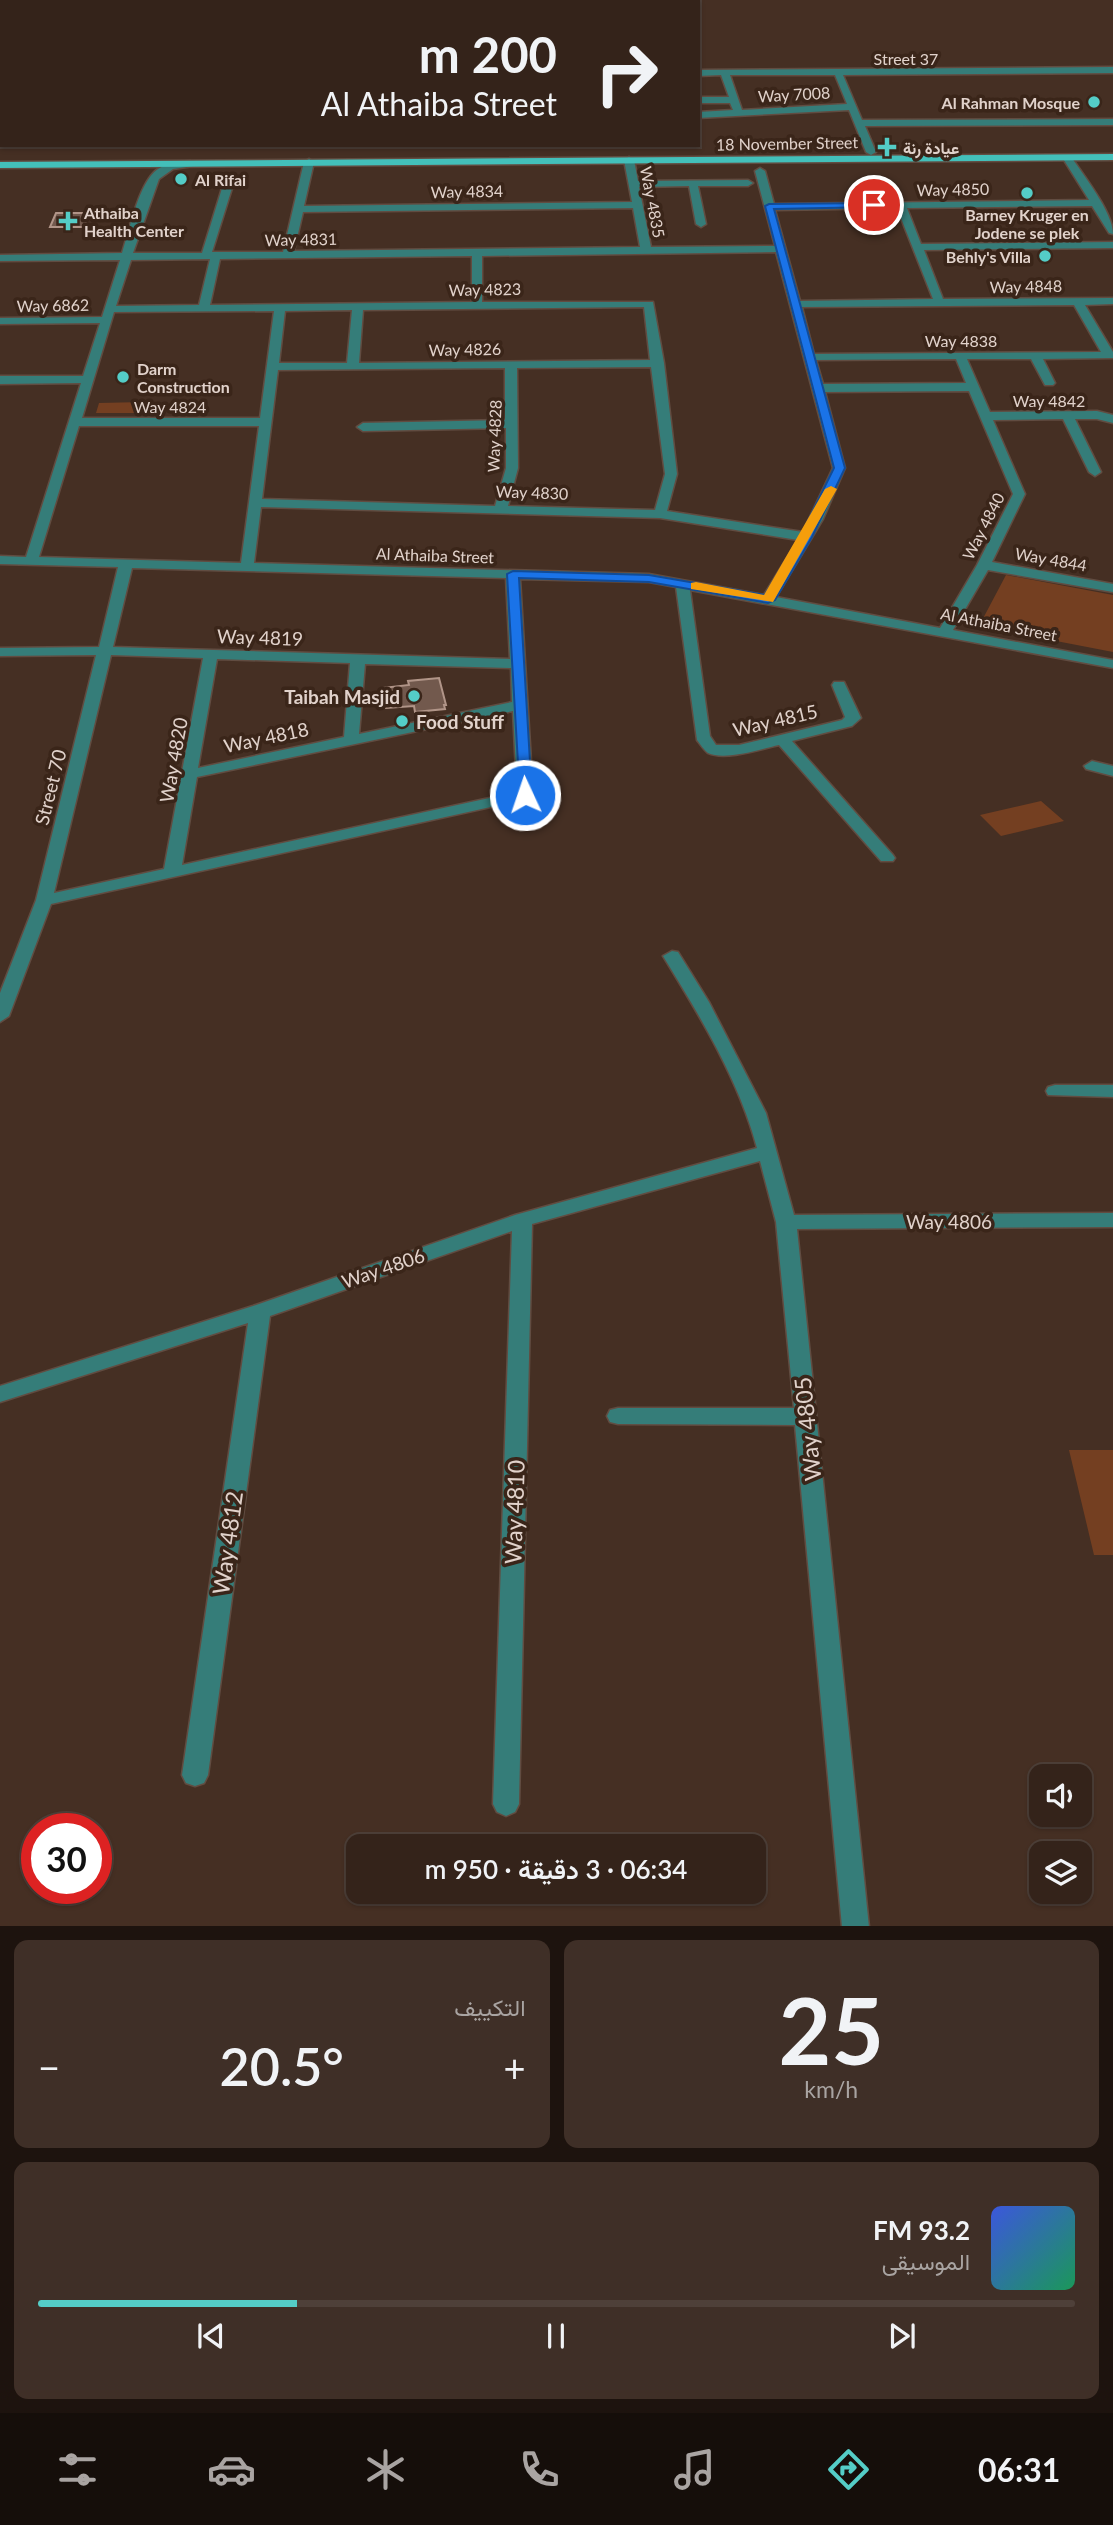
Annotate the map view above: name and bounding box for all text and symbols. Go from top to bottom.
text: 200 m [419,25,557,83]
icon: right [581,28,672,119]
street label: Street 37 [874,49,938,68]
street label: Way 7008 [757,83,831,105]
text: Al Athaiba Street [321,84,557,123]
place label: Al Rahman Mosque [941,93,1080,112]
marker: Al Rahman Mosque [1086,94,1102,110]
street label: 18 November Street [716,132,859,154]
marker: عيادة رنة [877,137,897,157]
place label: عيادة رنة [903,138,959,159]
street label: Way 4835 [637,165,669,239]
place label: Al Rifai [194,170,246,189]
marker: Al Rifai [173,171,189,187]
pin [844,175,904,235]
street label: Way 4850 [917,179,989,199]
street label: Way 4834 [431,181,503,201]
marker: Barney Kruger en Jodene se plek [1019,185,1035,201]
icon: arrive [855,186,893,224]
place label: Athaiba Health Center [83,203,184,240]
place label: Barney Kruger en Jodene se plek [965,205,1089,242]
marker: Athaiba Health Center [58,211,78,231]
street label: Way 4831 [265,229,337,249]
place label: Behly's Villa [946,247,1031,266]
marker: Behly's Villa [1037,248,1053,264]
street label: Way 4848 [990,276,1062,296]
street label: Way 4823 [449,279,521,299]
street label: Way 6862 [17,295,89,315]
street label: Way 4838 [925,331,997,350]
street label: Way 4826 [429,339,501,359]
place label: Darm Construction [137,359,230,396]
marker: Darm Construction [115,369,131,385]
street label: Way 4842 [1013,391,1085,410]
street label: Way 4824 [134,397,206,416]
street label: Way 4828 [483,399,505,473]
street label: Way 4830 [495,481,569,503]
street label: Way 4840 [958,489,1008,563]
street label: Al Athaiba Street [376,543,495,567]
street label: Way 4844 [1014,543,1088,575]
street label: Al Athaiba Street [939,603,1059,645]
street label: Way 4819 [217,624,303,650]
place label: Taibah Masjid [284,685,400,708]
marker: Taibah Masjid [406,688,422,704]
street label: Way 4815 [730,699,820,741]
place label: Food Stuff [416,710,504,733]
marker: Food Stuff [394,713,410,729]
street label: Way 4820 [154,716,192,804]
street label: Way 4818 [222,717,310,757]
street label: Street 70 [30,747,70,827]
position arrow [488,758,562,832]
street label: Way 4806 [906,1210,992,1233]
street label: Way 4806 [339,1243,427,1293]
street label: Way 4805 [788,1376,826,1482]
street label: Way 4810 [498,1459,530,1565]
street label: Way 4812 [206,1489,248,1597]
map controls [1029,1764,1092,1904]
button: sound [1029,1764,1092,1827]
speed limit sign: 30 [21,1813,112,1904]
button: layers [1029,1841,1092,1904]
text: 06:34 · 3 دقيقة · 950 m [425,1853,687,1885]
text: 25 [778,1975,884,2084]
text: التكييف [454,1993,526,2021]
text: 20.5° [220,2035,344,2097]
text: − [38,2044,60,2090]
text: + [503,2044,525,2090]
text: km/h [804,2075,858,2103]
text: 93.2 FM [873,2214,970,2246]
text: الموسيقى [882,2247,970,2275]
icon: previous [192,2317,230,2355]
icon: pause [537,2317,575,2355]
icon: next [883,2317,921,2355]
icon: filters [53,2445,102,2494]
icon: car [207,2445,256,2494]
icon: climate [361,2445,410,2494]
icon: phone [515,2445,564,2494]
icon: music [670,2445,719,2494]
icon: directions [824,2445,873,2494]
text: 06:31 [978,2450,1060,2489]

